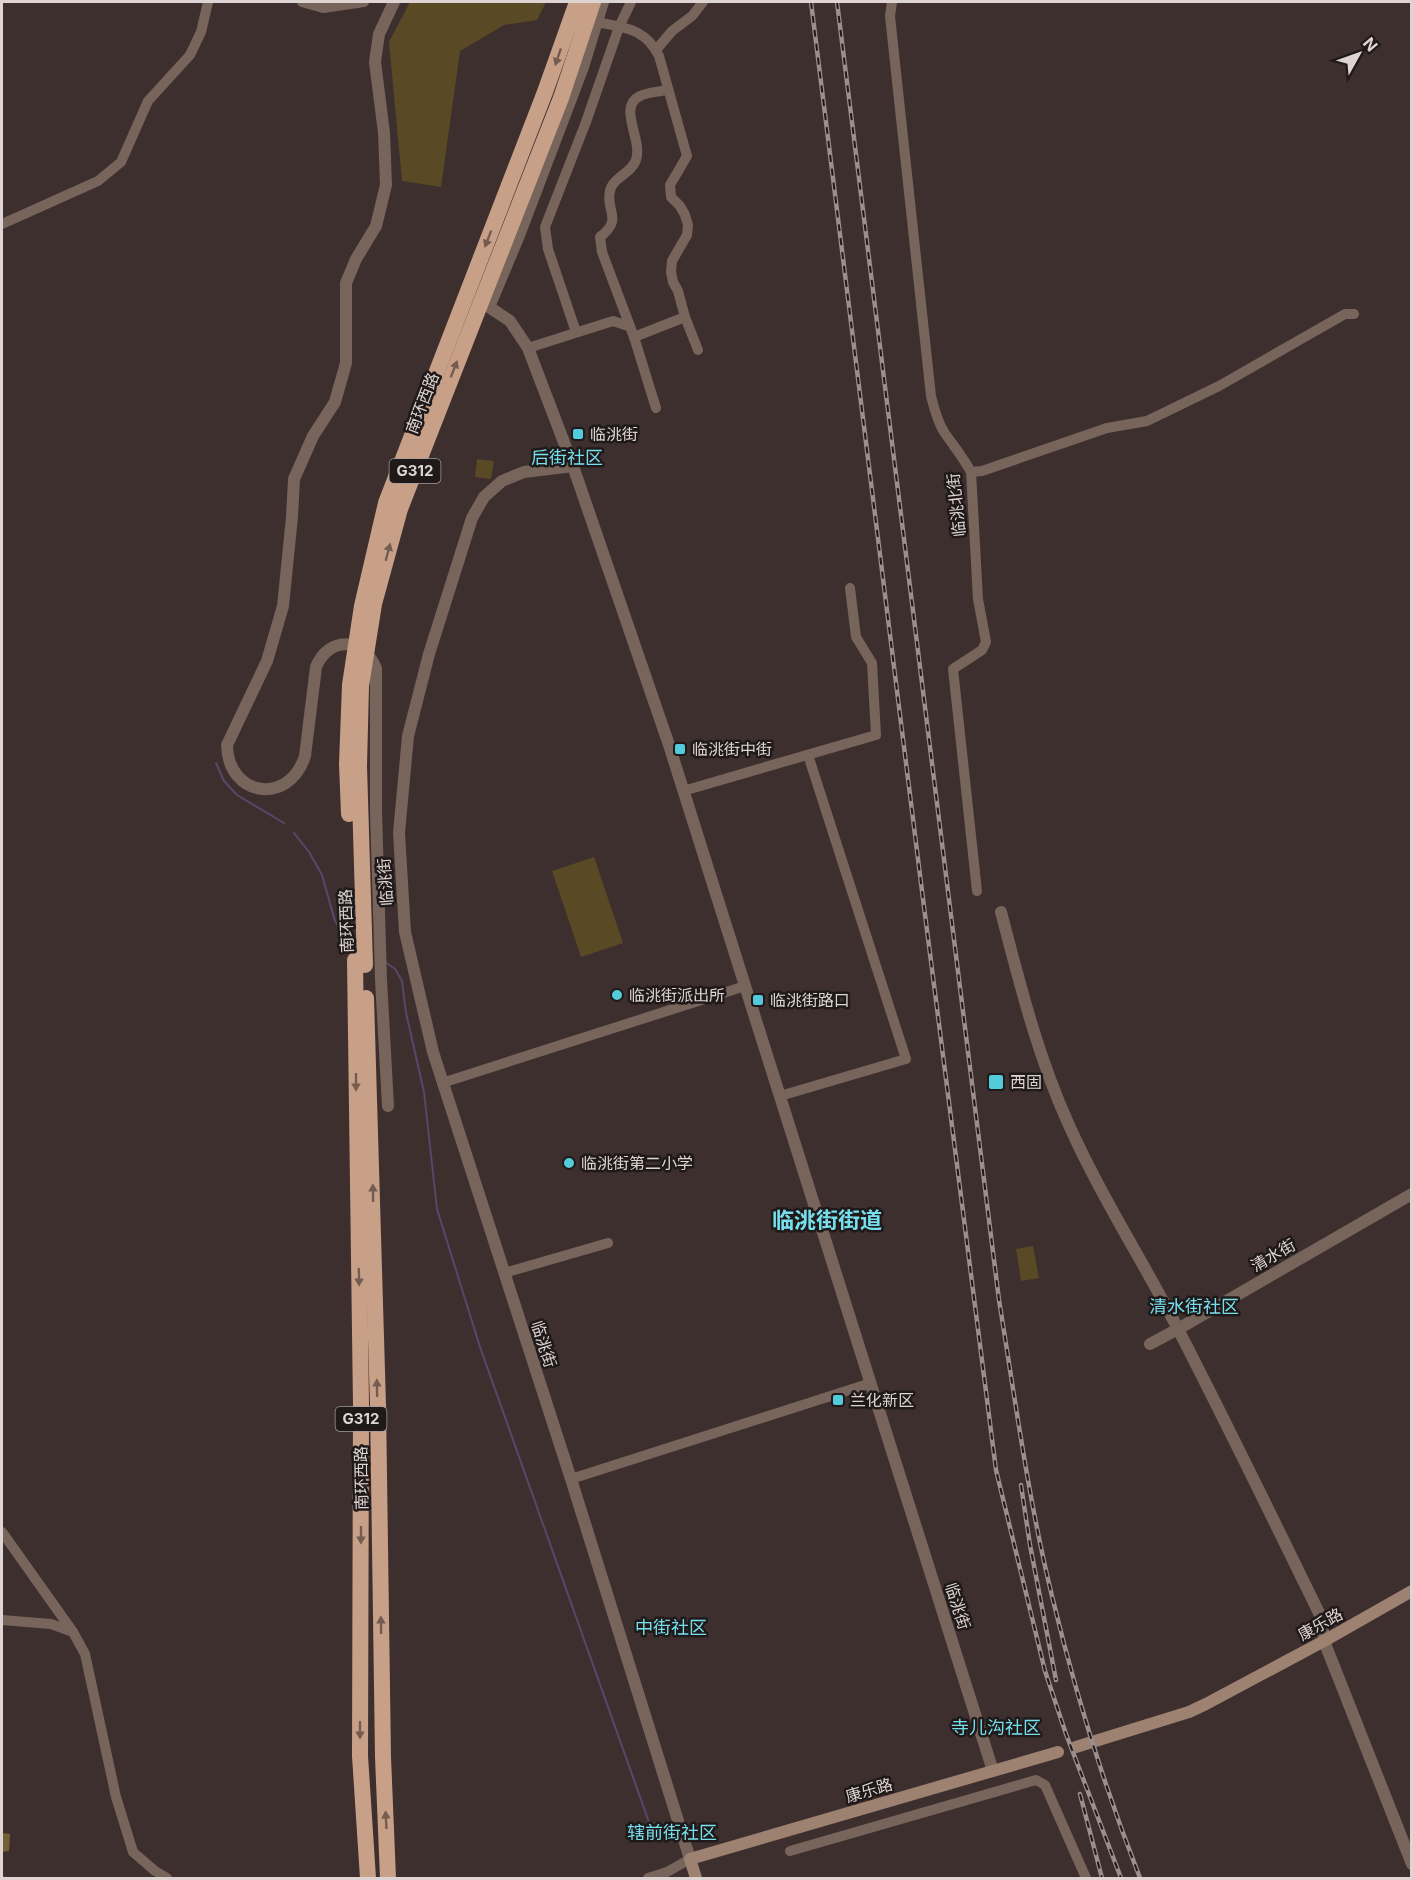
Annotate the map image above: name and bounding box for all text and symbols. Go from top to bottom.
north arrow [1329,24,1389,84]
text: N [1359,33,1382,55]
one-way arrow [552,48,562,66]
one-way arrow [483,230,493,248]
one-way arrow [450,360,460,378]
street label: 南环西路 [401,370,443,436]
place label: 临洮街 [590,424,638,444]
marker: 临洮街 [571,427,585,441]
district label: 后街社区 [531,447,603,468]
road number: G312 [390,459,440,483]
street label: 临洮北街 [943,472,969,538]
one-way arrow [384,543,393,561]
place label: 临洮街中街 [692,739,772,759]
marker: 临洮街中街 [673,742,687,756]
street label: 临洮街 [373,857,397,907]
street label: 南环西路 [335,889,357,953]
place label: 临洮街派出所 [629,985,725,1005]
marker: 临洮街派出所 [610,988,624,1002]
place label: 临洮街路口 [770,990,850,1010]
marker: 临洮街路口 [751,993,765,1007]
one-way arrow [351,1072,361,1091]
place label: 西固 [1010,1072,1042,1092]
marker: 西固 [987,1073,1005,1091]
place label: 临洮街第二小学 [581,1153,693,1173]
marker: 临洮街第二小学 [562,1156,576,1170]
one-way arrow [368,1184,378,1203]
district label: 临洮街街道 [772,1207,882,1233]
street label: 清水街 [1247,1234,1299,1276]
one-way arrow [354,1267,364,1286]
district label: 清水街社区 [1149,1296,1239,1317]
street label: 临洮街 [527,1318,561,1370]
one-way arrow [373,1379,382,1398]
place label: 兰化新区 [850,1390,914,1410]
marker: 兰化新区 [831,1393,845,1407]
road number: G312 [336,1407,386,1431]
street label: 南环西路 [350,1446,372,1510]
one-way arrow [356,1525,366,1544]
street label: 临洮街 [941,1580,975,1632]
street label: 康乐路 [1294,1604,1346,1644]
one-way arrow [376,1616,385,1635]
district label: 中街社区 [635,1617,707,1638]
district label: 寺儿沟社区 [951,1717,1041,1738]
one-way arrow [355,1720,365,1739]
street label: 康乐路 [843,1774,895,1806]
one-way arrow [381,1811,390,1830]
district label: 辖前街社区 [627,1822,717,1843]

